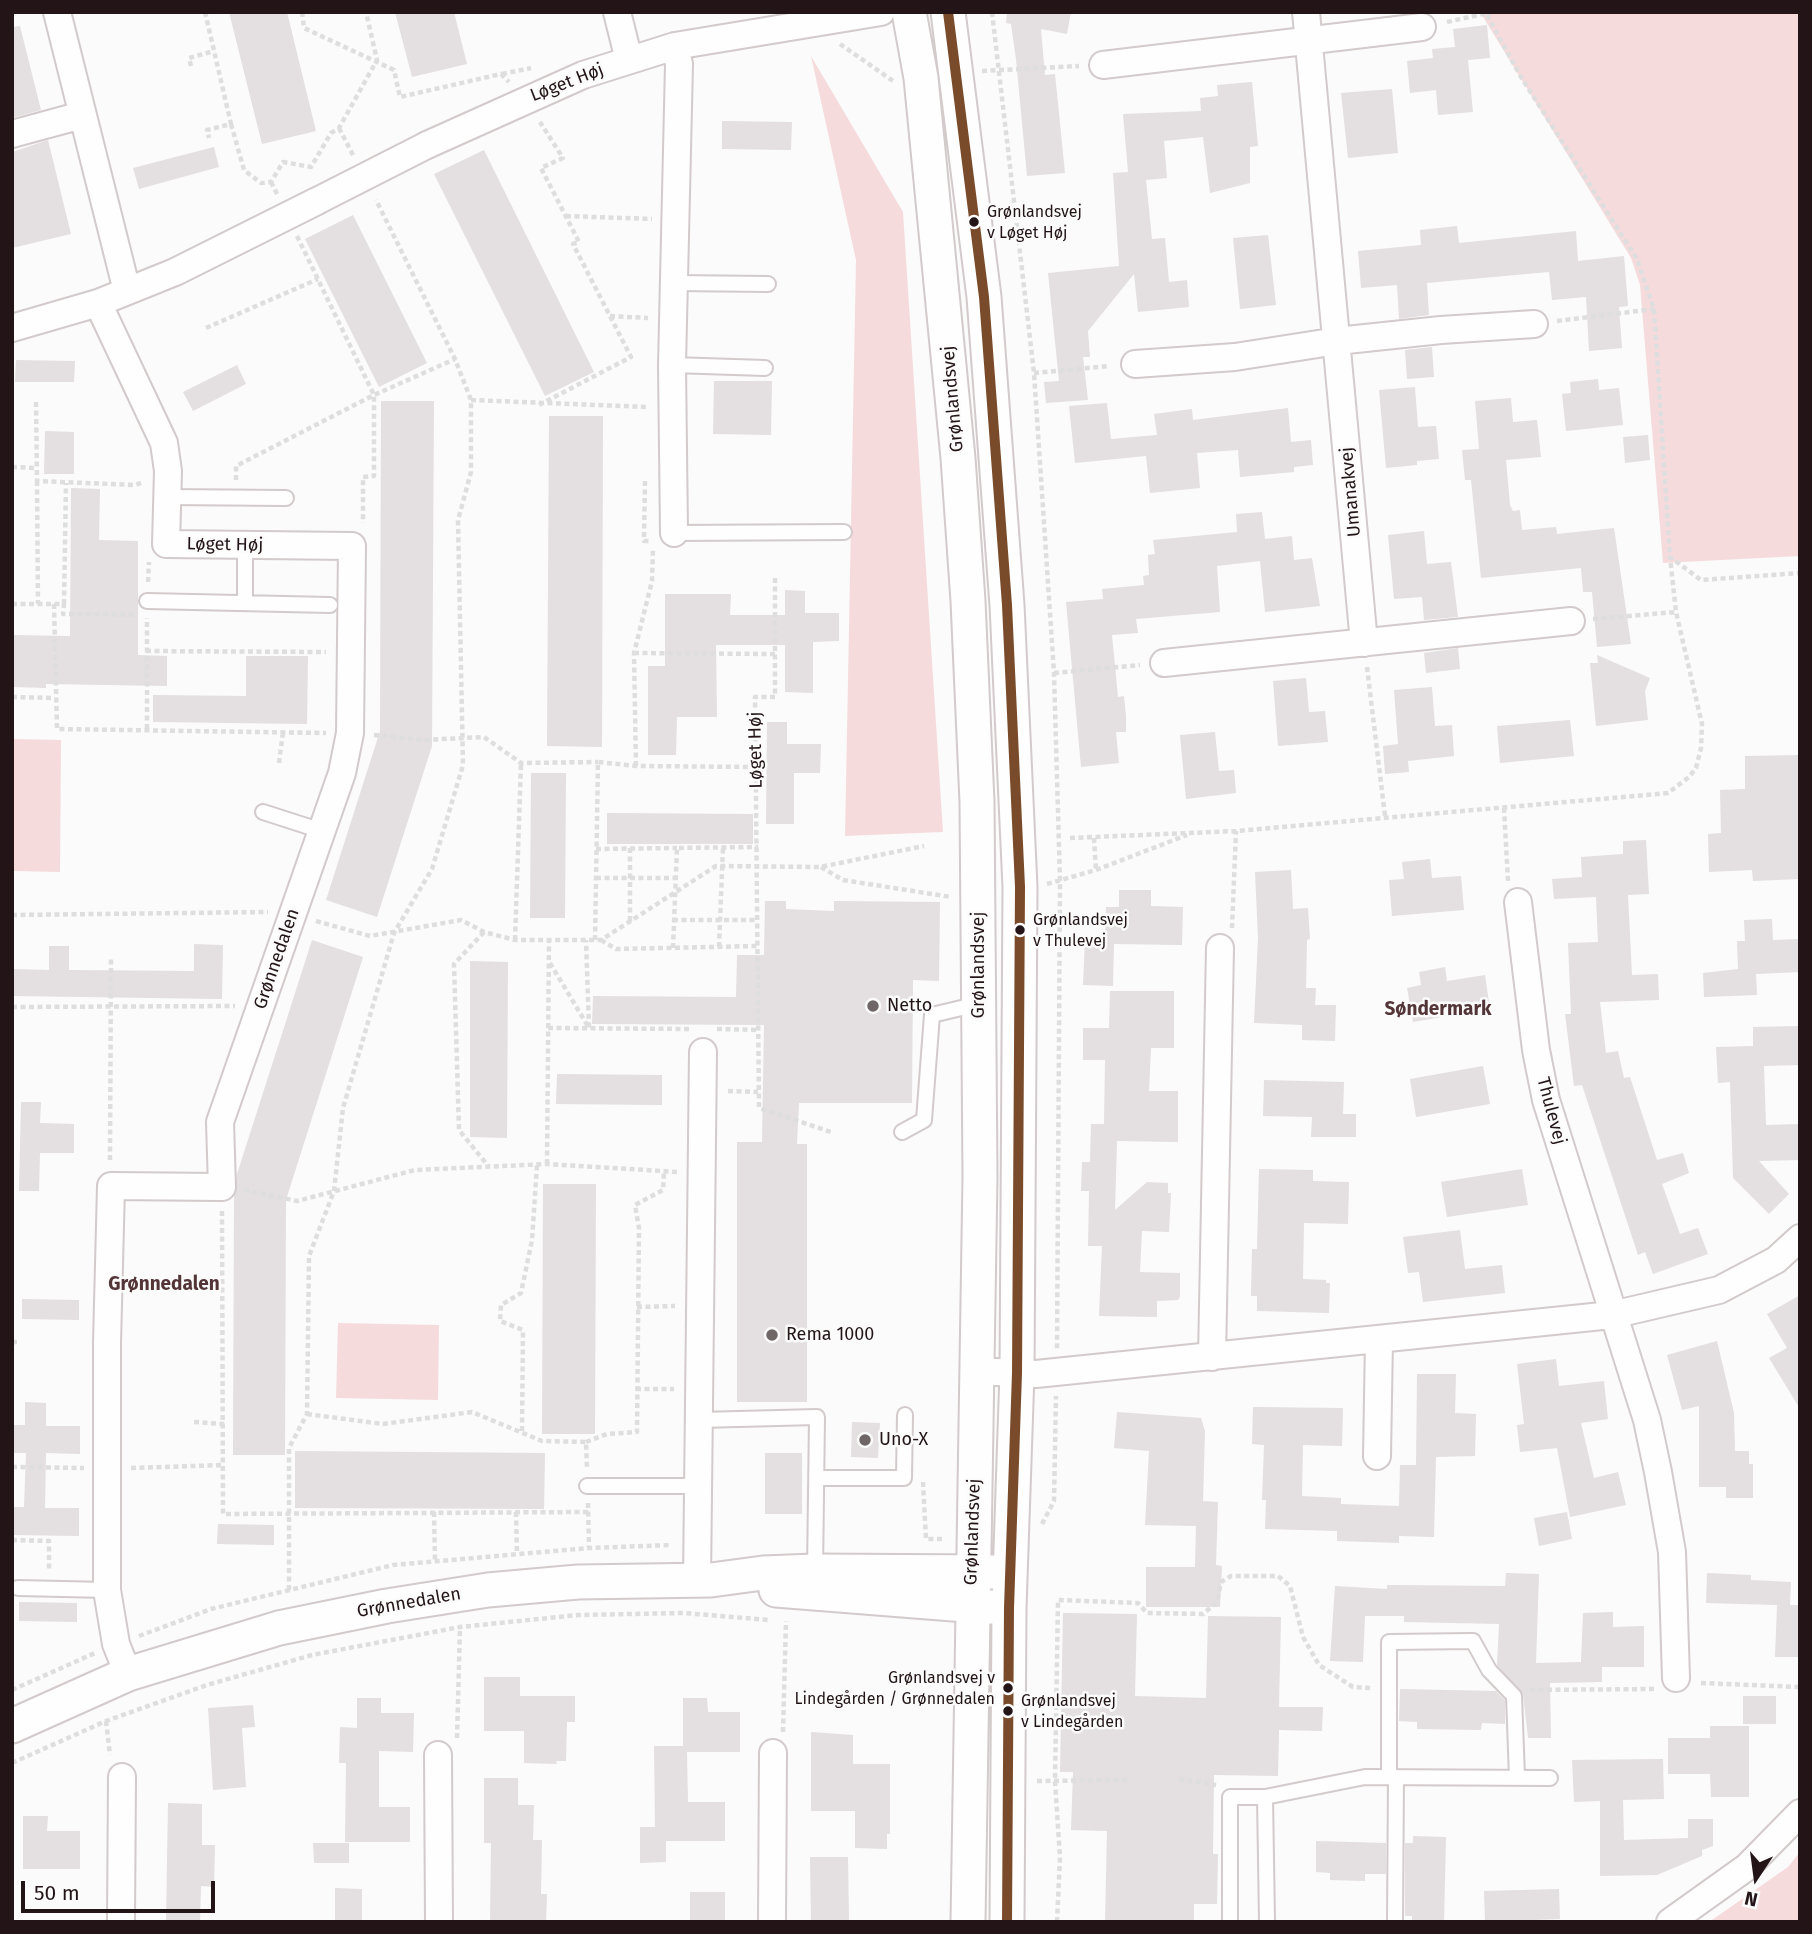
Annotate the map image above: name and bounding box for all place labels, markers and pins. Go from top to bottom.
place label: Grønlandsvej v Løget Høj [987,203,1082,241]
marker: Grønlandsvej v Løget Høj [967,215,981,229]
place label: Grønlandsvej v Thulevej [1033,911,1128,949]
marker: Grønlandsvej v Thulevej [1013,923,1027,937]
place label: Netto [887,995,932,1017]
marker: Netto [865,998,881,1014]
place label: Rema 1000 [786,1324,874,1346]
marker: Rema 1000 [764,1327,780,1343]
place label: Uno-X [879,1429,928,1451]
marker: Uno-X [857,1432,873,1448]
place label: Grønlandsvej v Lindegården / Grønnedalen [795,1669,995,1707]
marker: Grønlandsvej v Lindegården / Grønnedalen [1001,1681,1015,1695]
place label: Grønlandsvej v Lindegården [1021,1692,1123,1730]
marker: Grønlandsvej v Lindegården [1001,1704,1015,1718]

